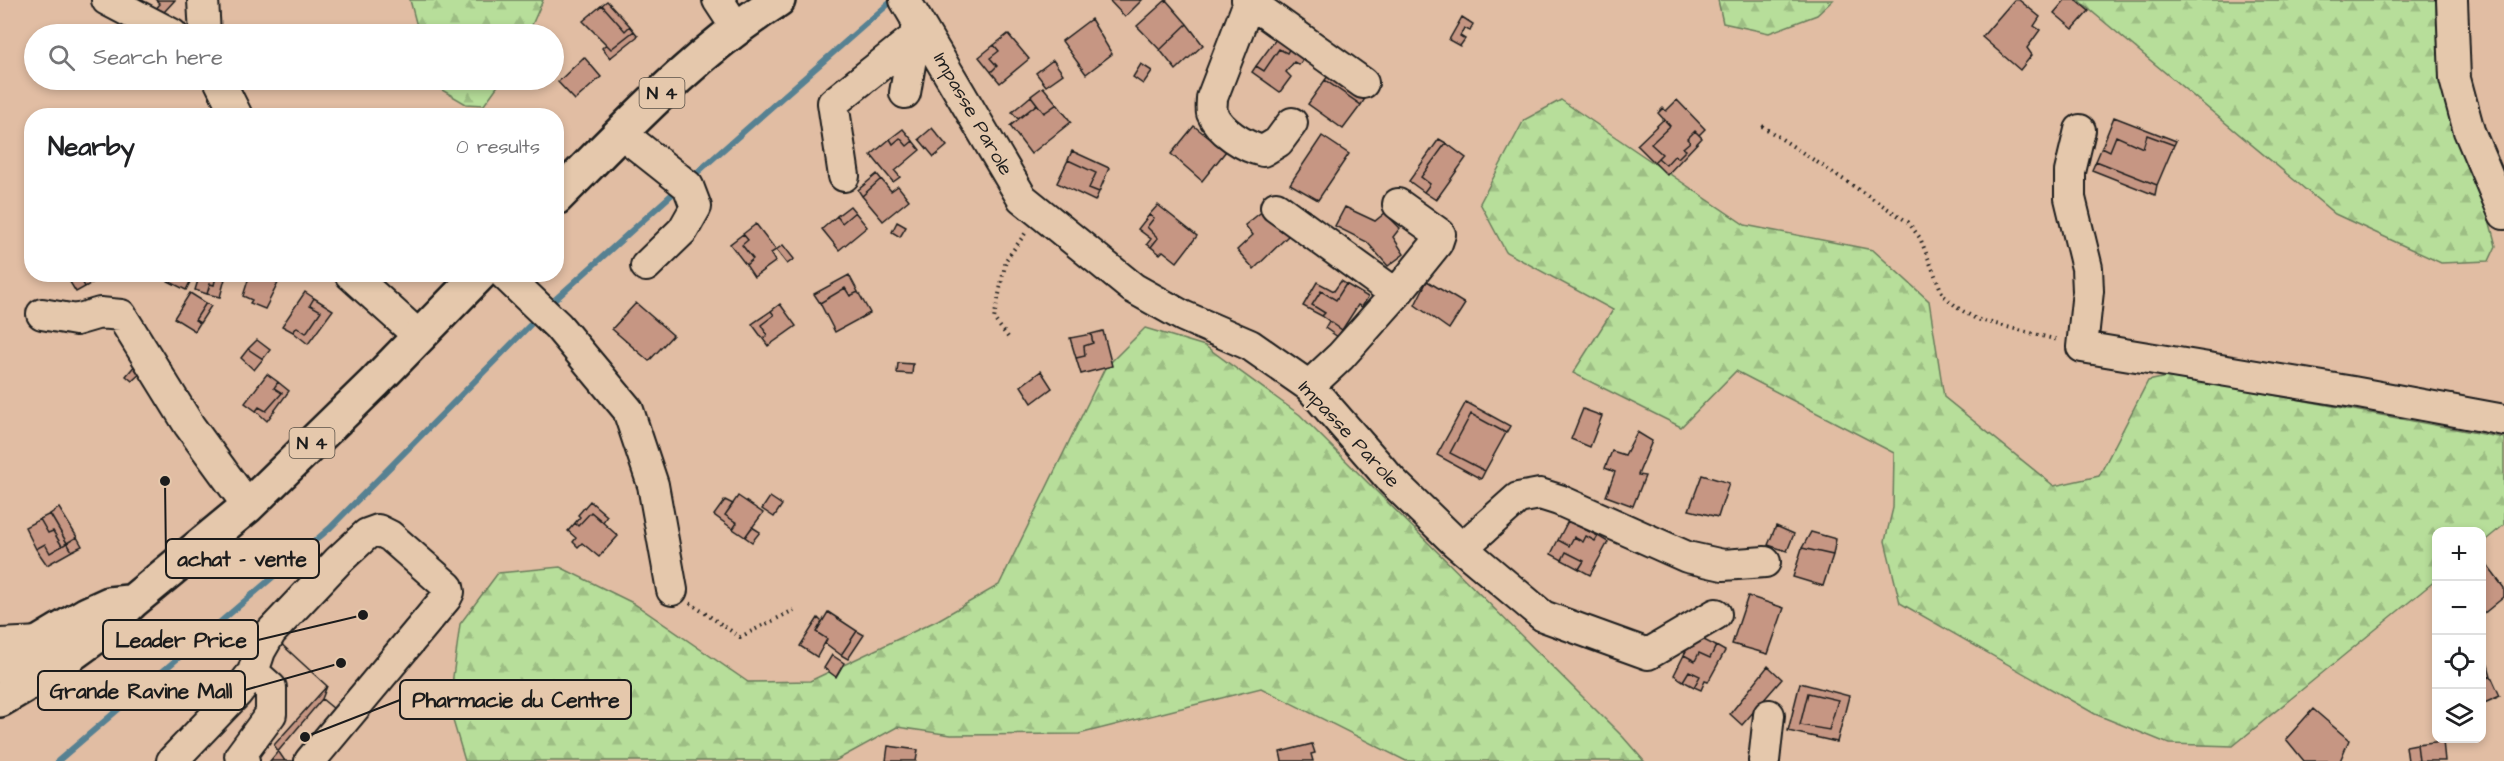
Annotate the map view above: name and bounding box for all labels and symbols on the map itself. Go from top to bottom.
street label: Impasse Parole [926,47,1020,181]
road number: N 4 [640,78,684,108]
street label: Impasse Parole [1292,374,1406,494]
road number: N 4 [290,428,334,458]
callout: achat - vente [166,539,319,578]
text: achat - vente [176,545,307,574]
callout: Leader Price [103,620,258,659]
text: Leader Price [115,626,247,655]
callout: Grande Ravine Mall [38,671,245,710]
text: Grande Ravine Mall [50,677,233,706]
callout: Pharmacie du Centre [400,680,631,719]
text: Pharmacie du Centre [412,686,620,715]

